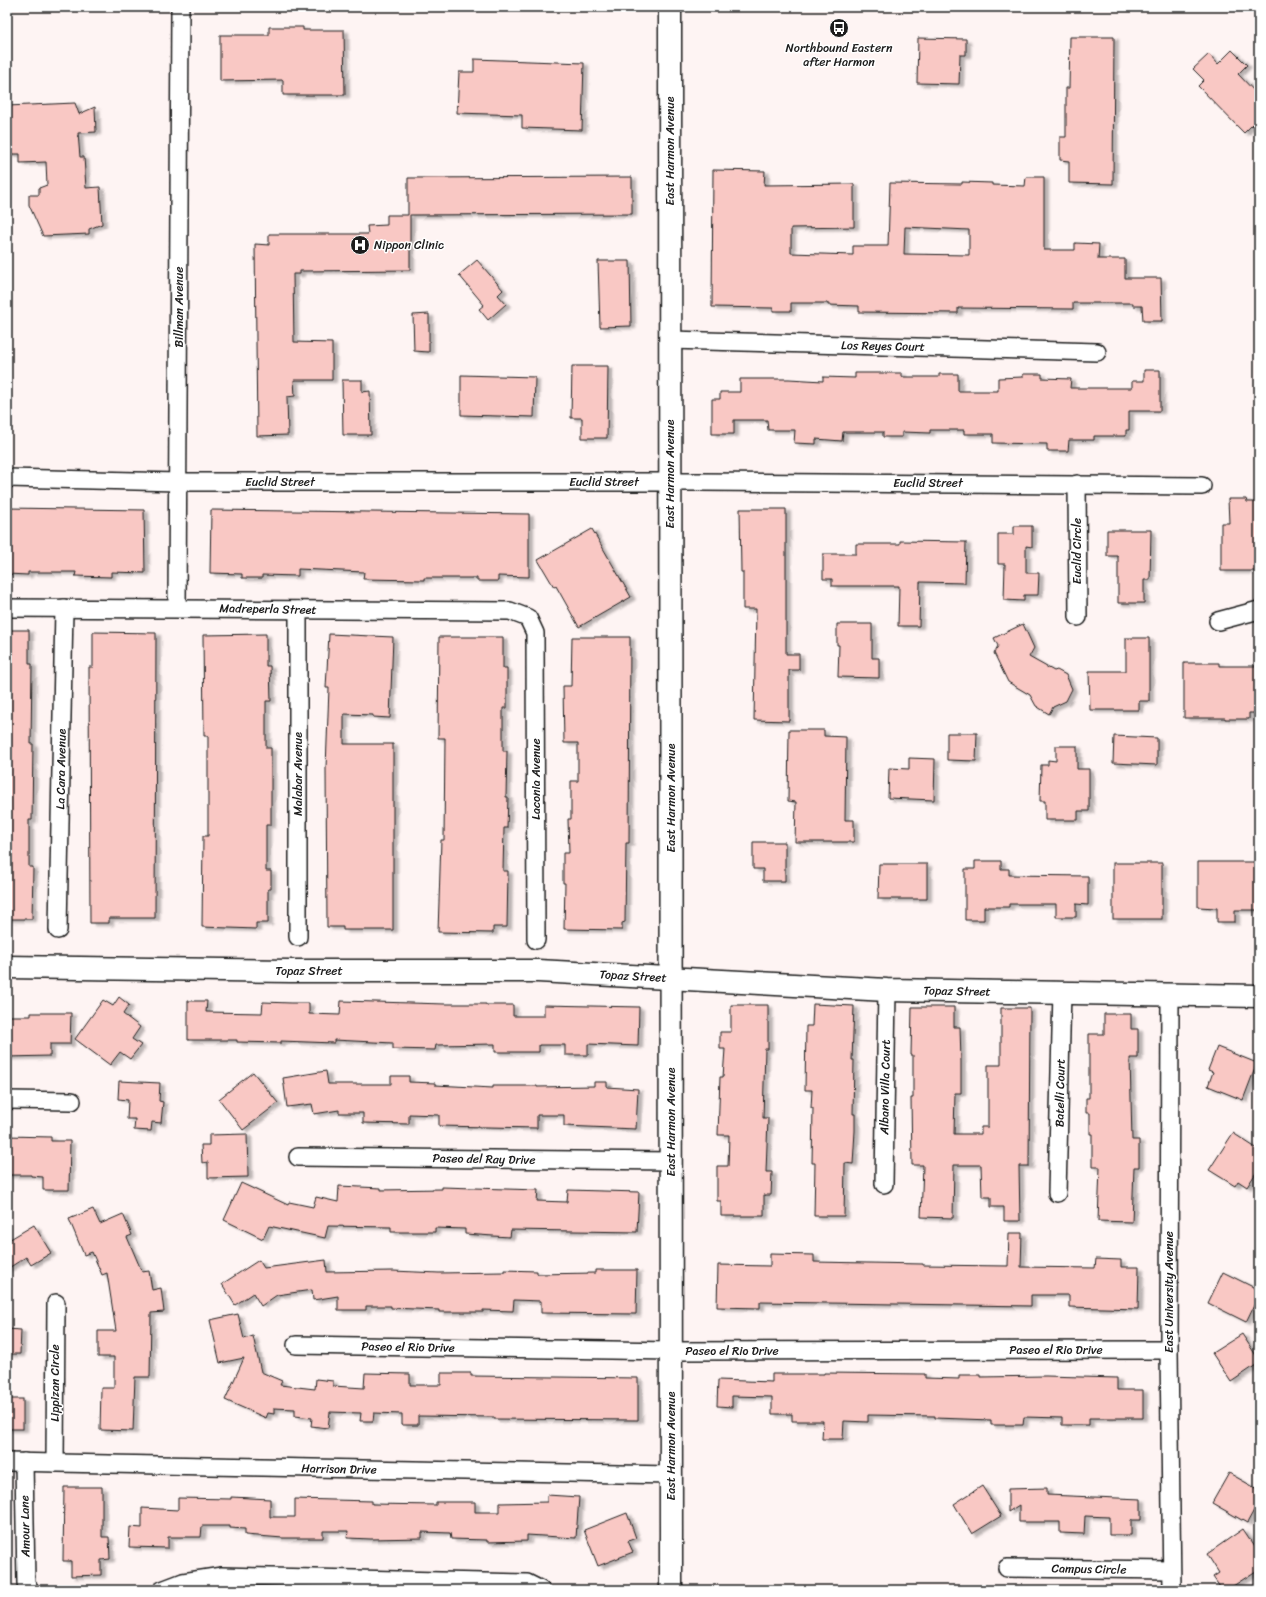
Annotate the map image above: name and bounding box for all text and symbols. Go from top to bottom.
bus stop icon: Northbound Eastern after Harmon [828,17,850,39]
place label: Northbound Eastern after Harmon [786,37,893,73]
street label: East Harmon Avenue [659,96,681,206]
hospital icon: Nippon Clinic [349,234,371,256]
place label: Nippon Clinic [374,234,444,256]
street label: Billman Avenue [168,267,190,347]
street label: Los Reyes Court [841,334,925,358]
street label: East Harmon Avenue [659,419,681,529]
street label: Euclid Street [245,471,316,493]
street label: Euclid Street [569,471,640,493]
street label: Euclid Street [893,472,964,494]
street label: Euclid Circle [1066,518,1088,584]
street label: Madreperla Street [219,597,317,621]
street label: La Cara Avenue [49,728,73,809]
street label: Malabar Avenue [287,732,309,816]
street label: Laconia Avenue [525,738,547,820]
street label: East Harmon Avenue [660,743,682,853]
street label: Topaz Street [275,960,343,982]
street label: Topaz Street [599,963,667,989]
street label: Topaz Street [923,979,991,1003]
street label: Albano Villa Court [873,1039,897,1136]
street label: Batelli Court [1048,1059,1072,1127]
street label: East Harmon Avenue [660,1067,682,1177]
street label: Paseo del Ray Drive [432,1147,536,1171]
street label: East University Avenue [1158,1231,1180,1353]
street label: Paseo el Rio Drive [361,1335,455,1359]
street label: Paseo el Rio Drive [1009,1339,1103,1361]
street label: Paseo el Rio Drive [685,1340,779,1362]
street label: Lippizan Circle [44,1344,66,1422]
street label: East Harmon Avenue [660,1391,682,1501]
street label: Harrison Drive [301,1457,377,1481]
street label: Amour Lane [13,1495,37,1558]
street label: Campus Circle [1051,1557,1127,1581]

